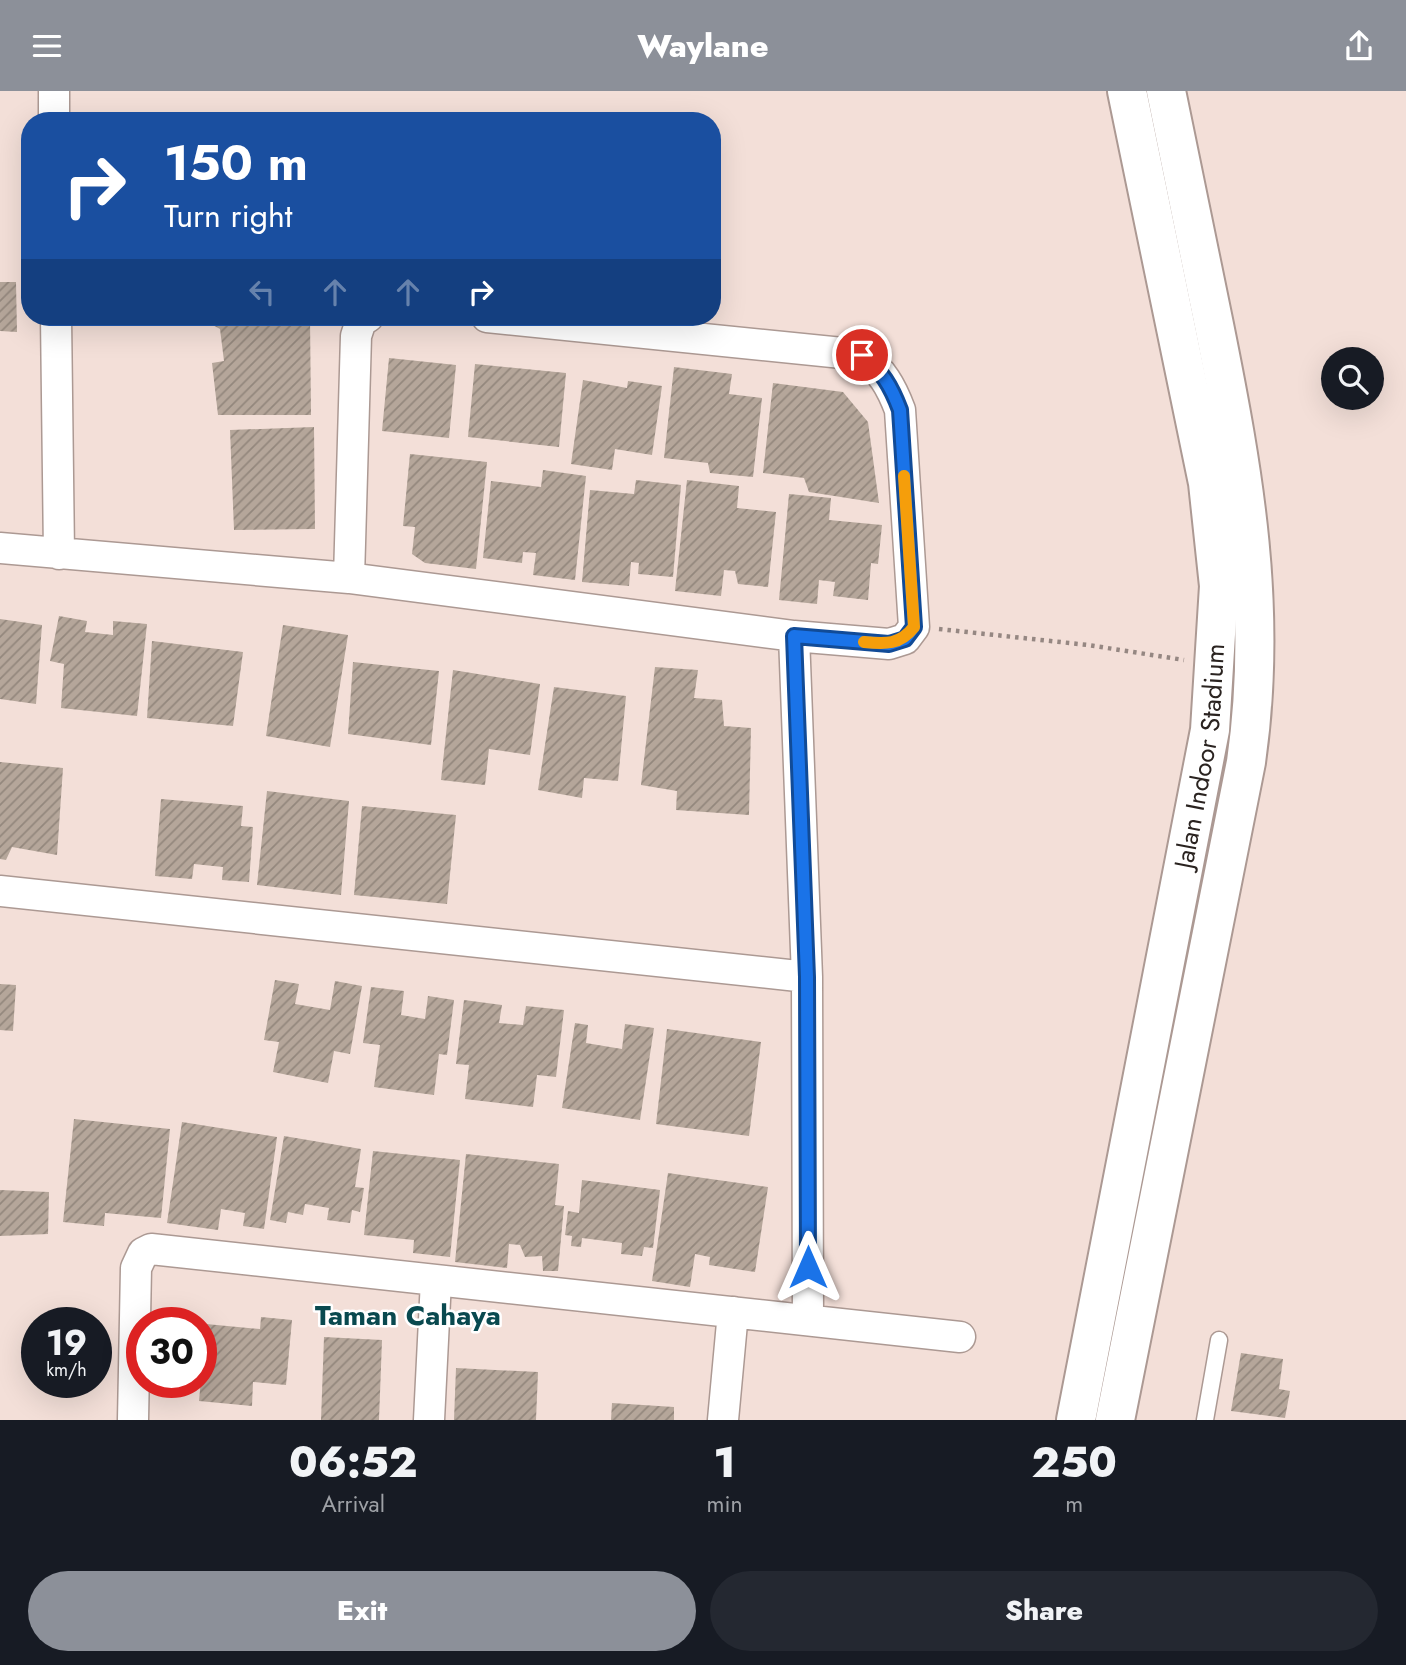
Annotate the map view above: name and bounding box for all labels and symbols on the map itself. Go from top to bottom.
pin [832,325,892,385]
street label: Jalan Indoor Stadium [1164,642,1234,875]
position arrow [771,1230,845,1304]
district label: Taman Cahaya [315,1295,501,1336]
speed limit sign: 30 [126,1307,217,1398]

